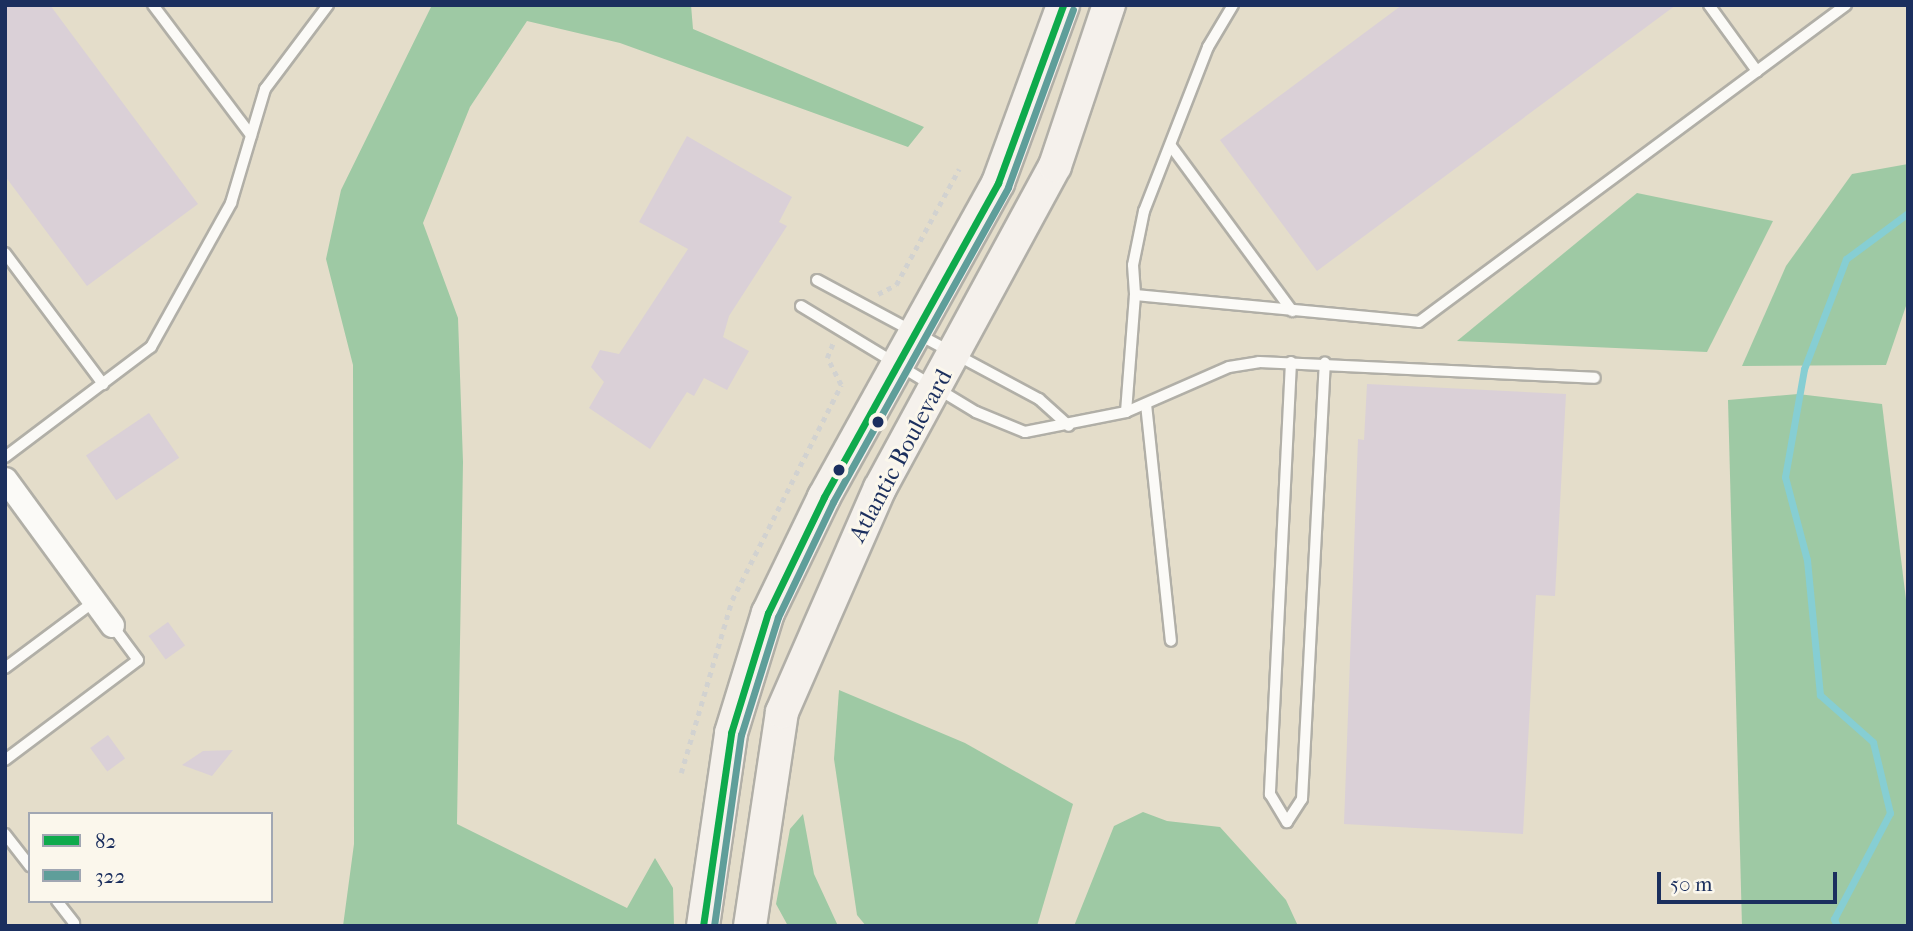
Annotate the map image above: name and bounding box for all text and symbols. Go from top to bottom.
street label: Atlantic Boulevard [843,365,959,547]
unlabelled marker [871,415,885,429]
unlabelled marker [832,463,846,477]
legend [28,812,273,903]
text: 82 [95,829,116,853]
scale bar [1661,858,1841,902]
text: 322 [95,864,125,888]
text: 50 m [1670,872,1713,896]

